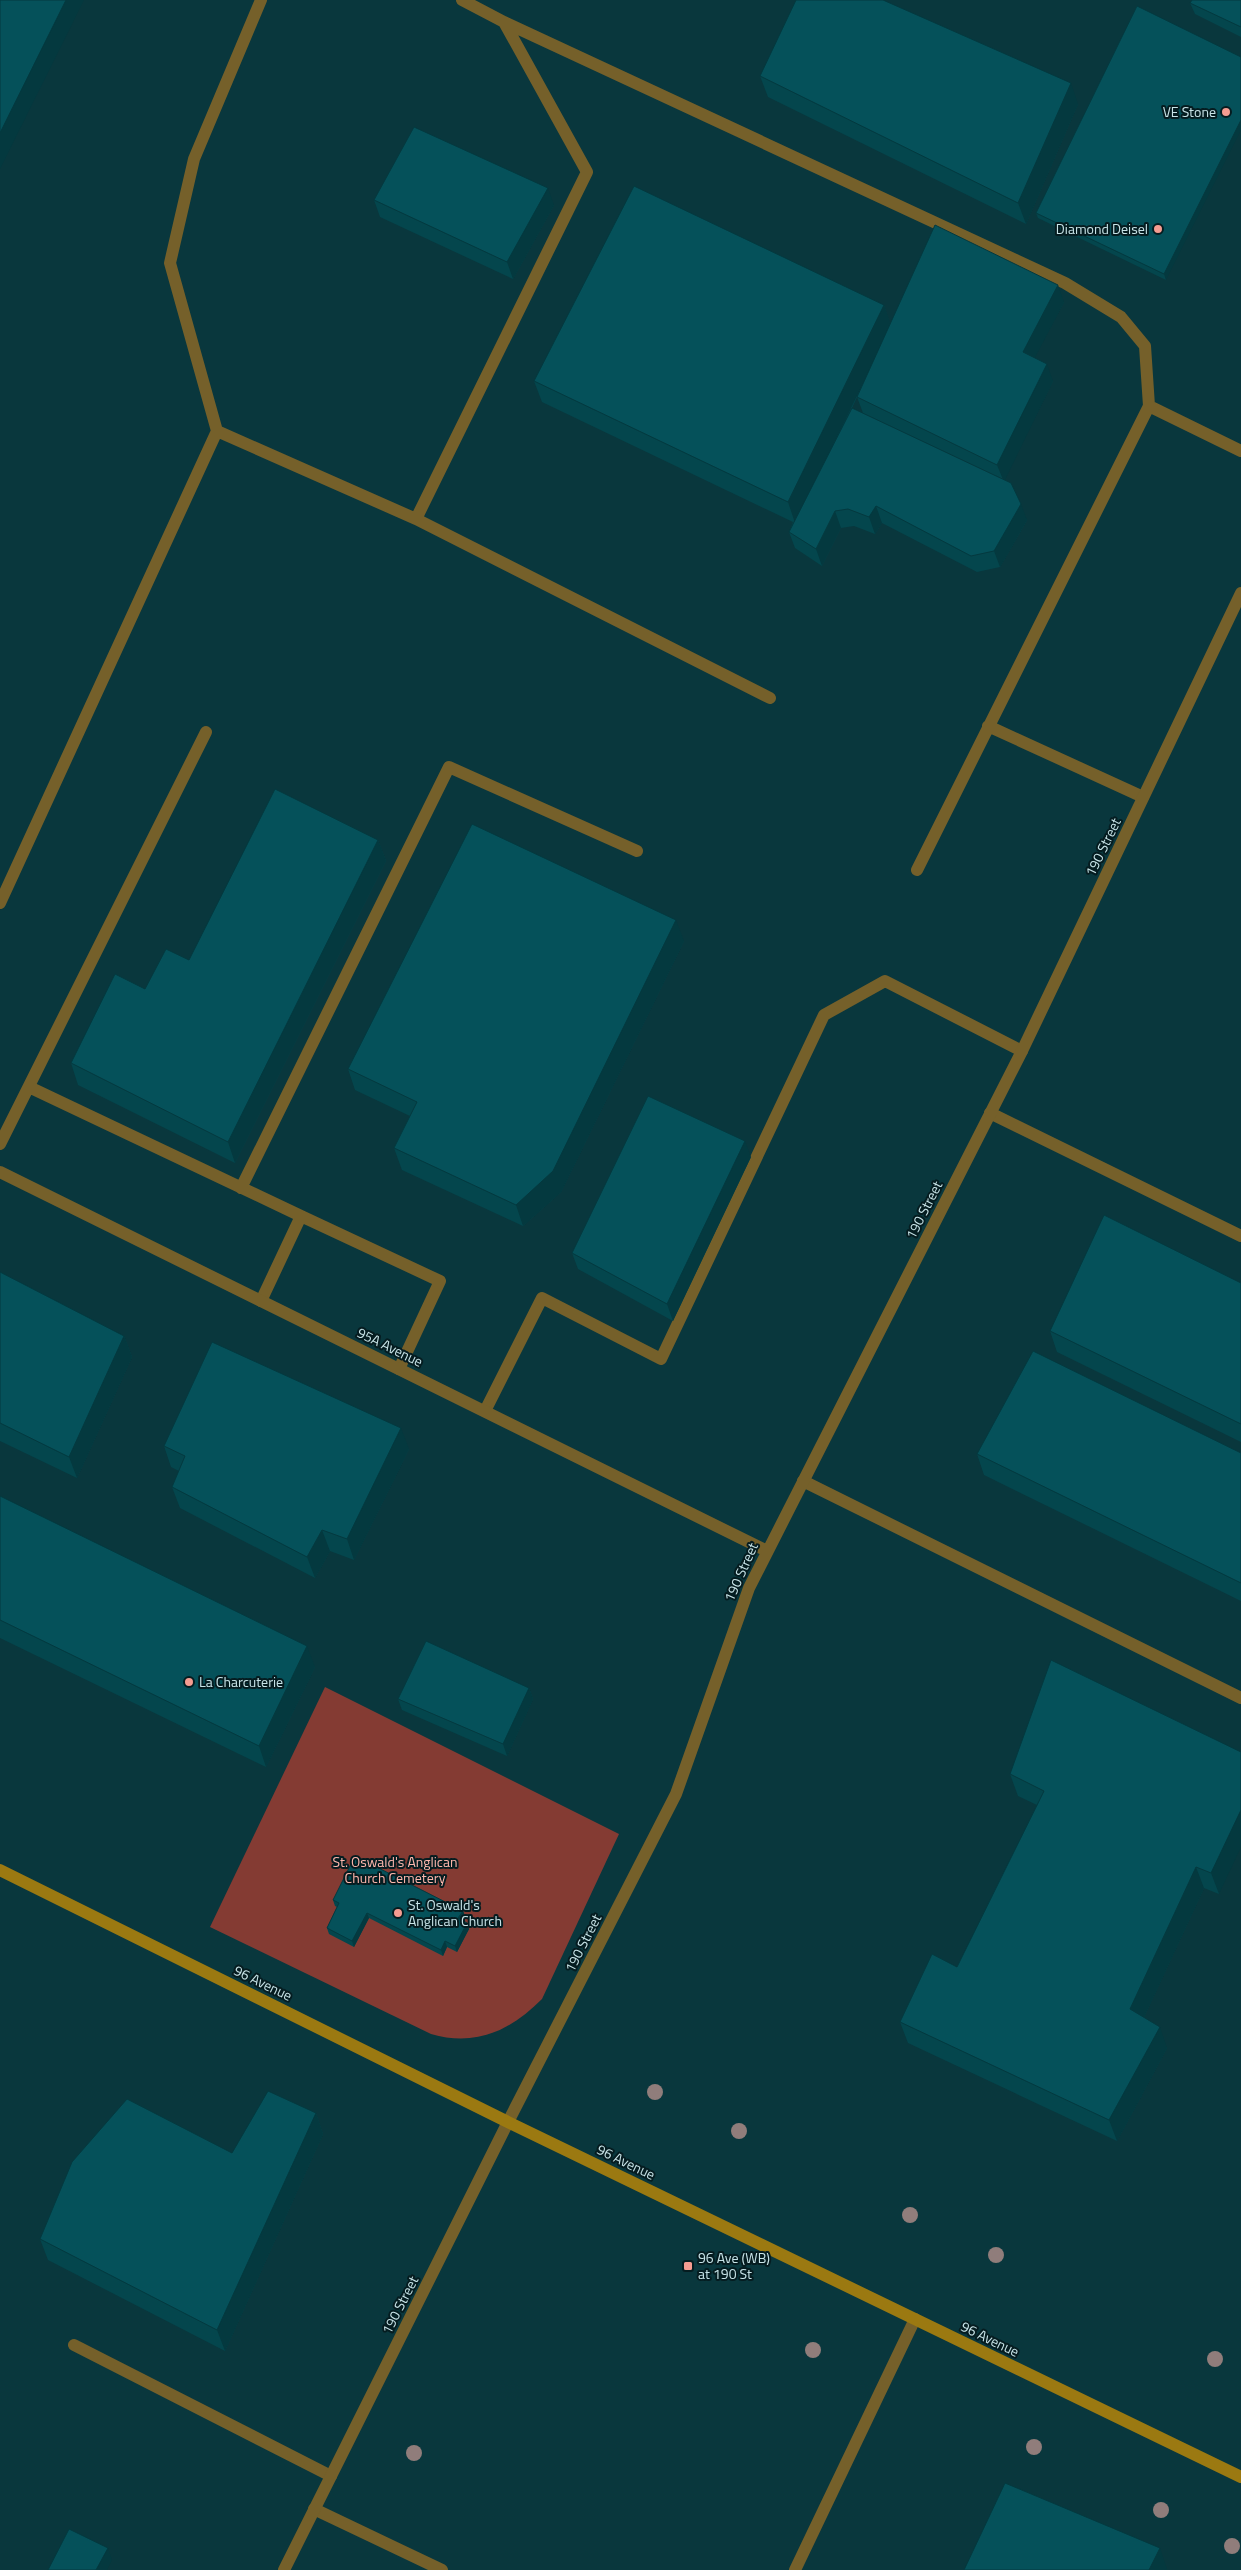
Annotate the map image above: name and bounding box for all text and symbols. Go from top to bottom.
place label: VE Stone [1163,101,1216,122]
marker: VE Stone [1220,106,1232,118]
place label: Diamond Deisel [1056,218,1148,239]
marker: Diamond Deisel [1152,223,1164,235]
street label: 190 Street [1079,814,1126,880]
street label: 190 Street [900,1177,947,1242]
street label: 95A Avenue [354,1322,427,1372]
street label: 190 Street [718,1539,763,1605]
place label: La Charcuterie [199,1671,283,1692]
marker: La Charcuterie [183,1676,195,1688]
park label: St. Oswald's Anglican Church Cemetery [333,1851,457,1888]
place label: St. Oswald's Anglican Church [408,1894,502,1931]
marker: St. Oswald's Anglican Church [392,1907,404,1919]
street label: 190 Street [559,1910,606,1975]
street label: 96 Avenue [231,1959,296,2006]
street label: 96 Avenue [594,2138,659,2185]
place label: 96 Ave (WB) at 190 St [698,2247,770,2284]
marker: 96 Ave (WB) at 190 St [682,2260,694,2272]
street label: 190 Street [376,2272,423,2337]
street label: 96 Avenue [958,2315,1023,2362]

